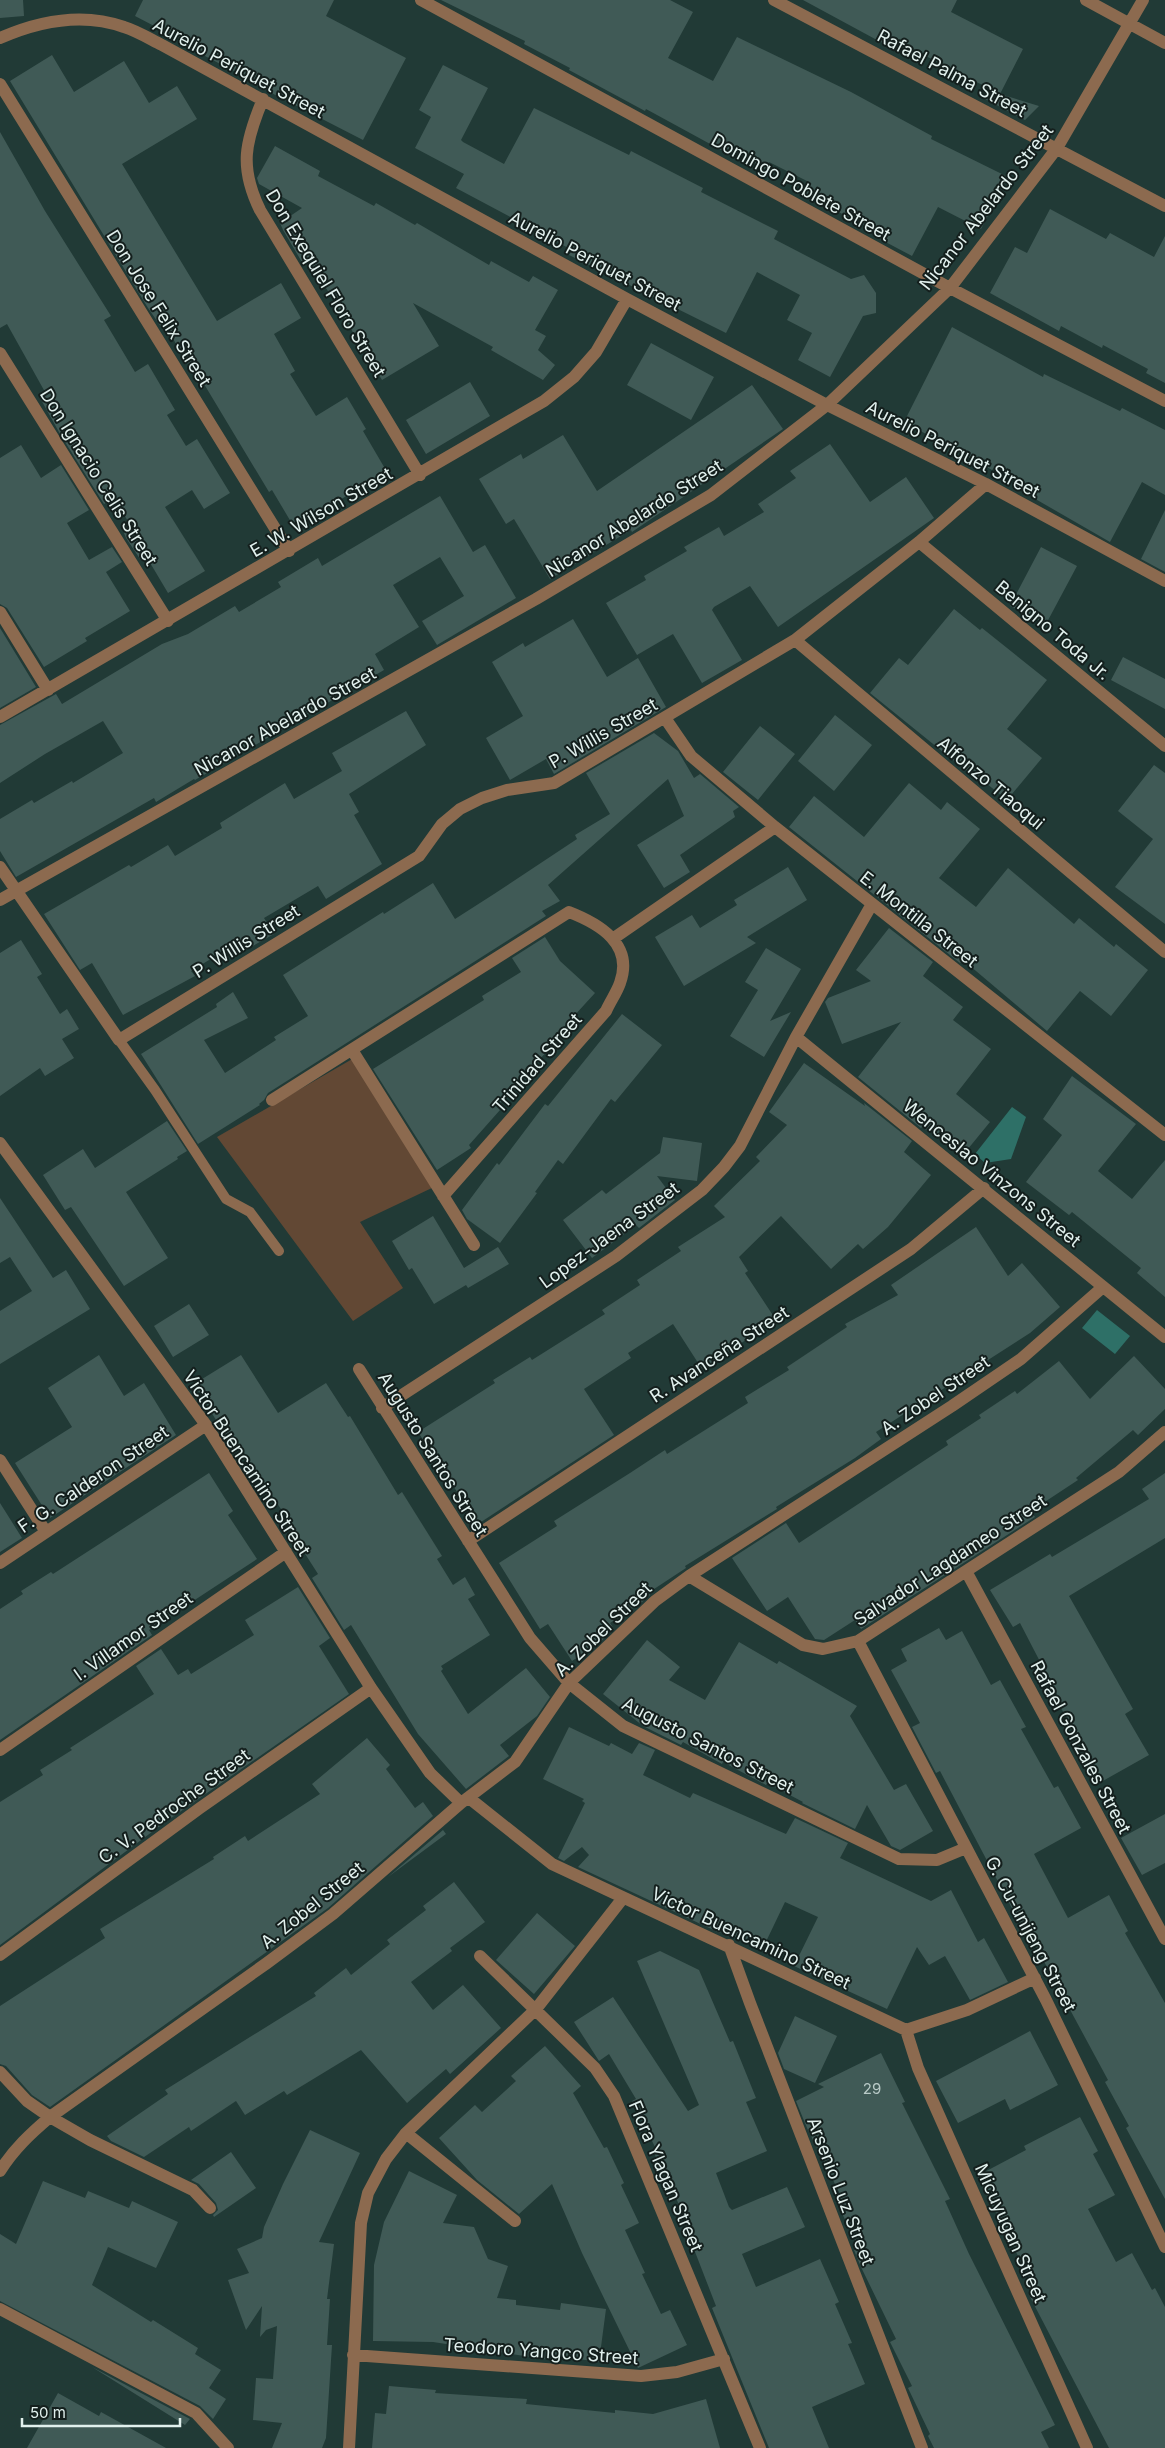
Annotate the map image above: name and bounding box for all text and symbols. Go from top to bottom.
street label: Aurelio Periquet Street [149,14,329,122]
street label: Rafael Palma Street [874,25,1030,121]
street label: Nicanor Abelardo Street [915,120,1057,294]
street label: Domingo Poblete Street [708,129,894,245]
street label: Don Exequiel Floro Street [262,185,390,381]
street label: Aurelio Periquet Street [505,207,685,315]
street label: Don Jose Felix Street [102,226,216,390]
street label: Don Ignacio Celis Street [36,385,162,569]
street label: Aurelio Periquet Street [863,396,1043,502]
street label: Nicanor Abelardo Street [542,455,726,581]
street label: E. W. Wilson Street [246,463,396,561]
street label: Benigno Toda Jr. [991,576,1115,684]
street label: Nicanor Abelardo Street [191,662,380,780]
street label: P. Willis Street [545,693,661,773]
street label: Alfonzo Tiaoqui [933,732,1049,834]
street label: E. Montilla Street [856,866,982,972]
street label: P. Willis Street [189,900,303,982]
street label: Trinidad Street [488,1009,586,1117]
street label: Wenceslao Vinzons Street [899,1095,1085,1251]
street label: Lopez-Jaena Street [535,1177,683,1293]
street label: R. Avanceña Street [646,1301,792,1407]
street label: A. Zobel Street [877,1351,993,1439]
street label: Victor Buencamino Street [179,1366,315,1560]
street label: Augusto Santos Street [374,1368,492,1540]
street label: F. G. Calderon Street [14,1421,172,1537]
street label: Salvador Lagdameo Street [850,1490,1050,1630]
street label: A. Zobel Street [550,1577,656,1680]
street label: I. Villamor Street [70,1587,196,1685]
street label: Rafael Gonzales Street [1026,1657,1136,1837]
street label: Augusto Santos Street [619,1693,797,1798]
street label: C. V. Pedroche Street [94,1744,254,1868]
street label: G. Cu-unijeng Street [981,1853,1081,2015]
street label: A. Zobel Street [256,1857,368,1953]
street label: Victor Buencamino Street [648,1883,854,1993]
house number: 29 [863,2079,881,2098]
street label: Flora Ylagan Street [625,2097,707,2255]
street label: Arsenio Luz Street [803,2114,879,2268]
street label: Micuyugan Street [971,2160,1051,2306]
street label: Teodoro Yangco Street [443,2334,639,2368]
scale bar [22,2396,180,2428]
text: 50 m [30,2403,66,2422]

